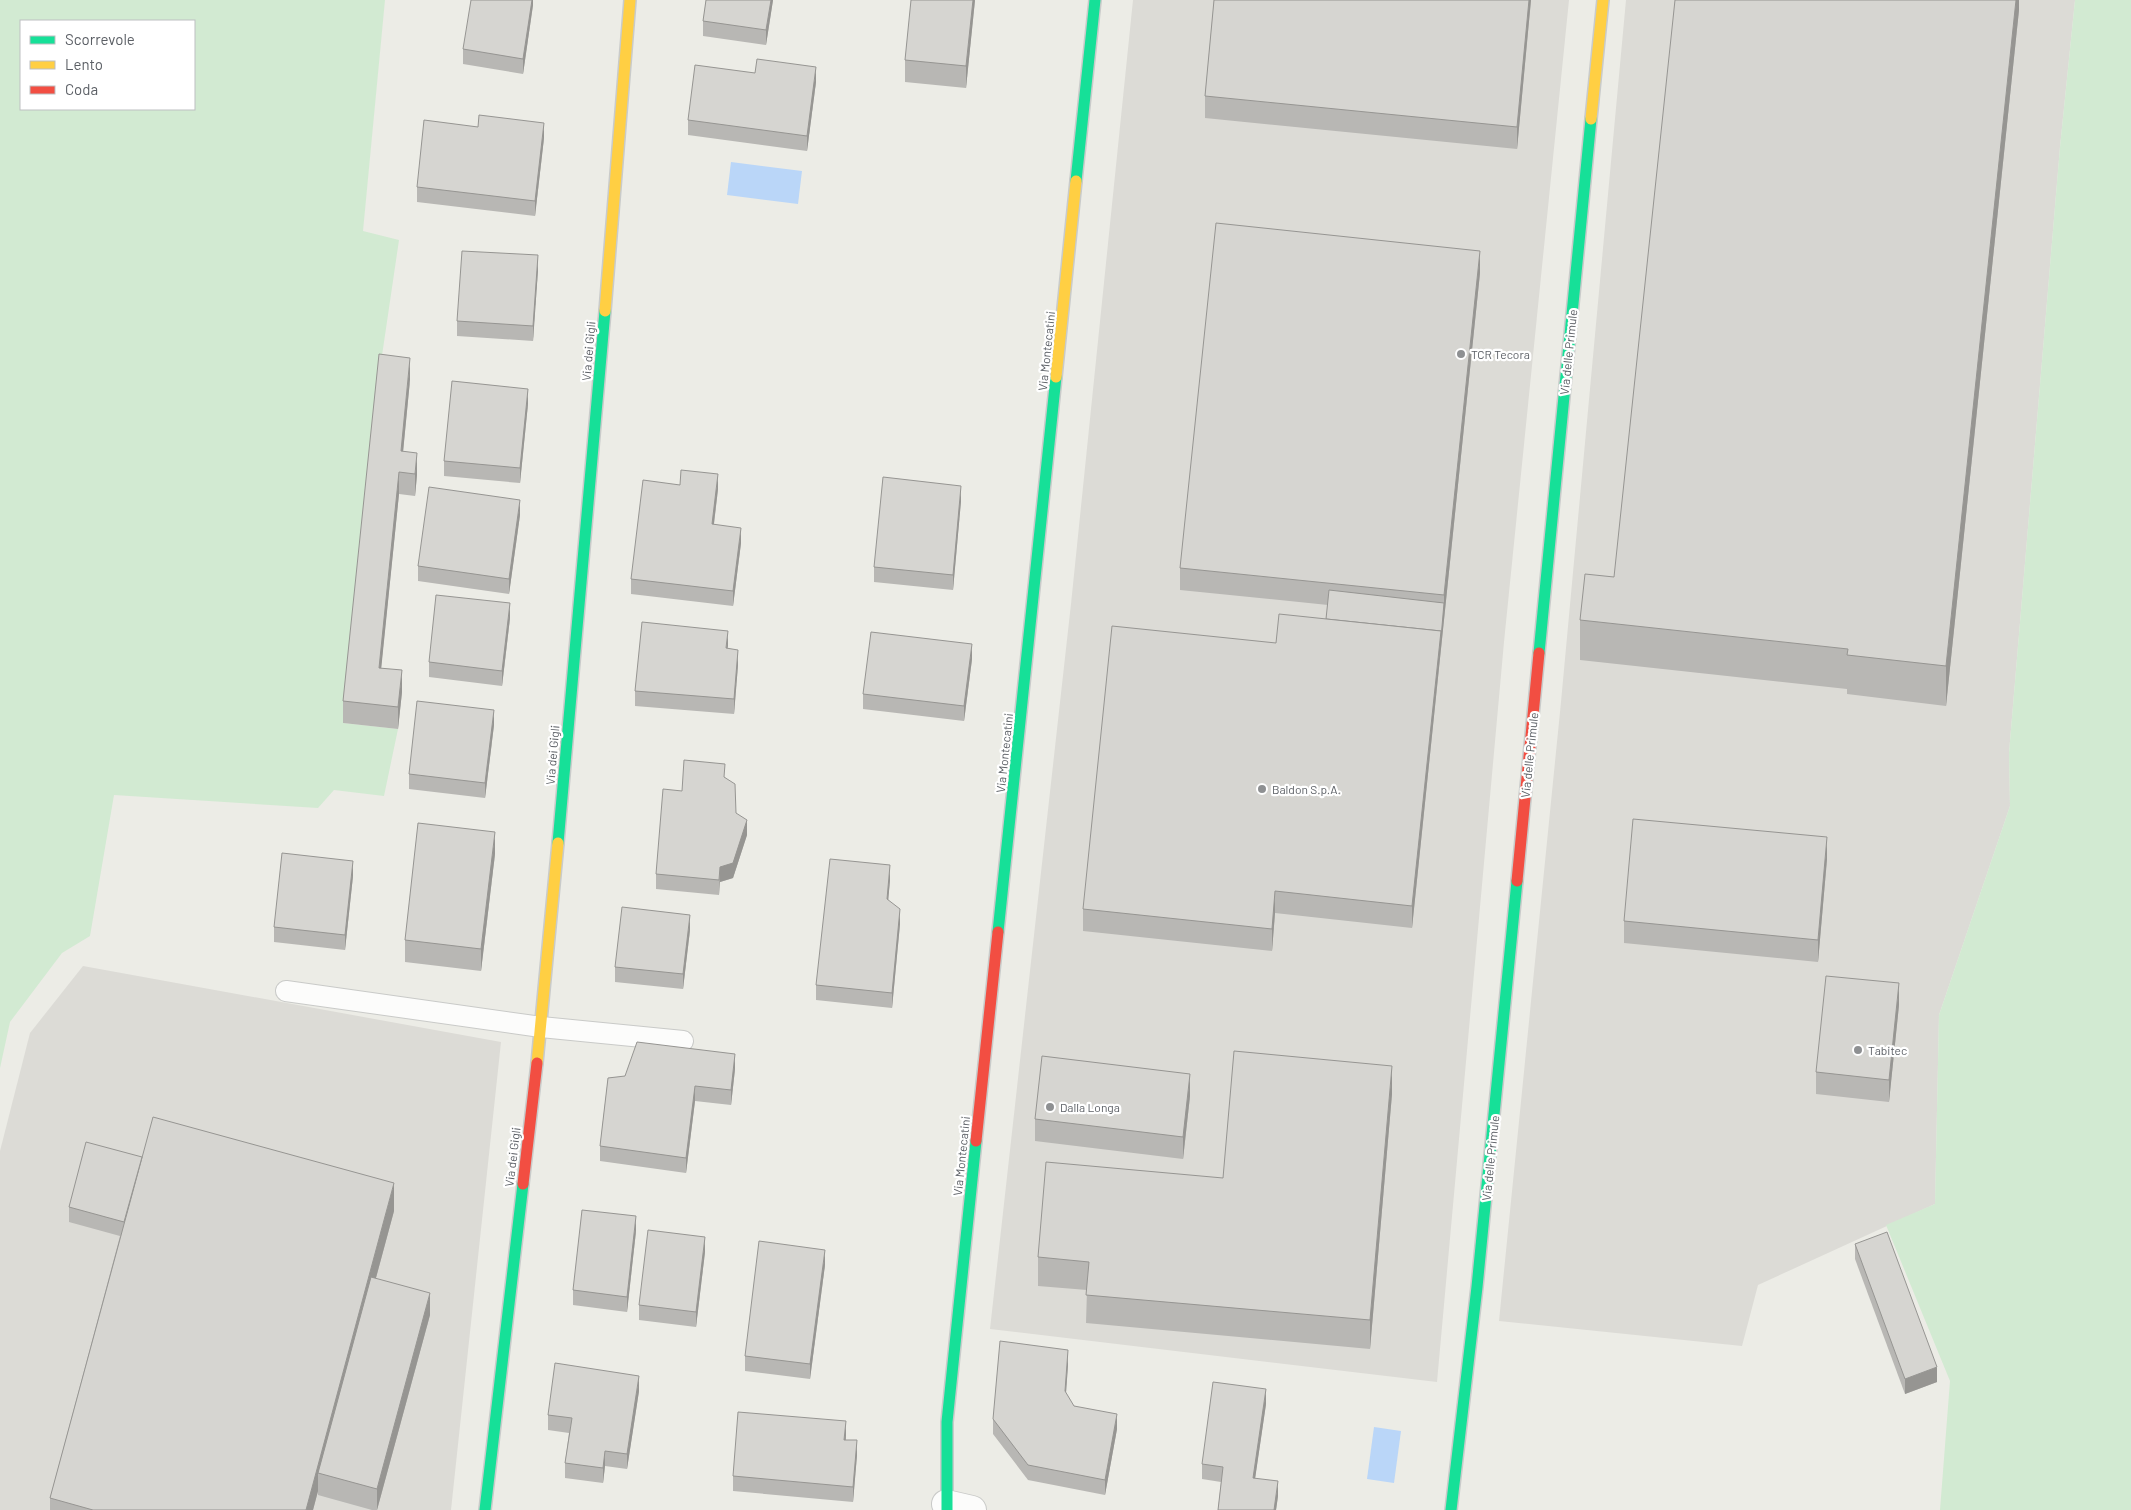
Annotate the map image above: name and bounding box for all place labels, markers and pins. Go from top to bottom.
place label: TCR Tecora [1471,347,1530,361]
marker: TCR Tecora [1455,348,1467,360]
place label: Baldon S.p.A. [1272,782,1341,796]
marker: Baldon S.p.A. [1256,783,1268,795]
place label: Tabitec [1868,1043,1907,1057]
marker: Tabitec [1852,1044,1864,1056]
place label: Dalla Longa [1060,1100,1120,1114]
marker: Dalla Longa [1044,1101,1056,1113]

